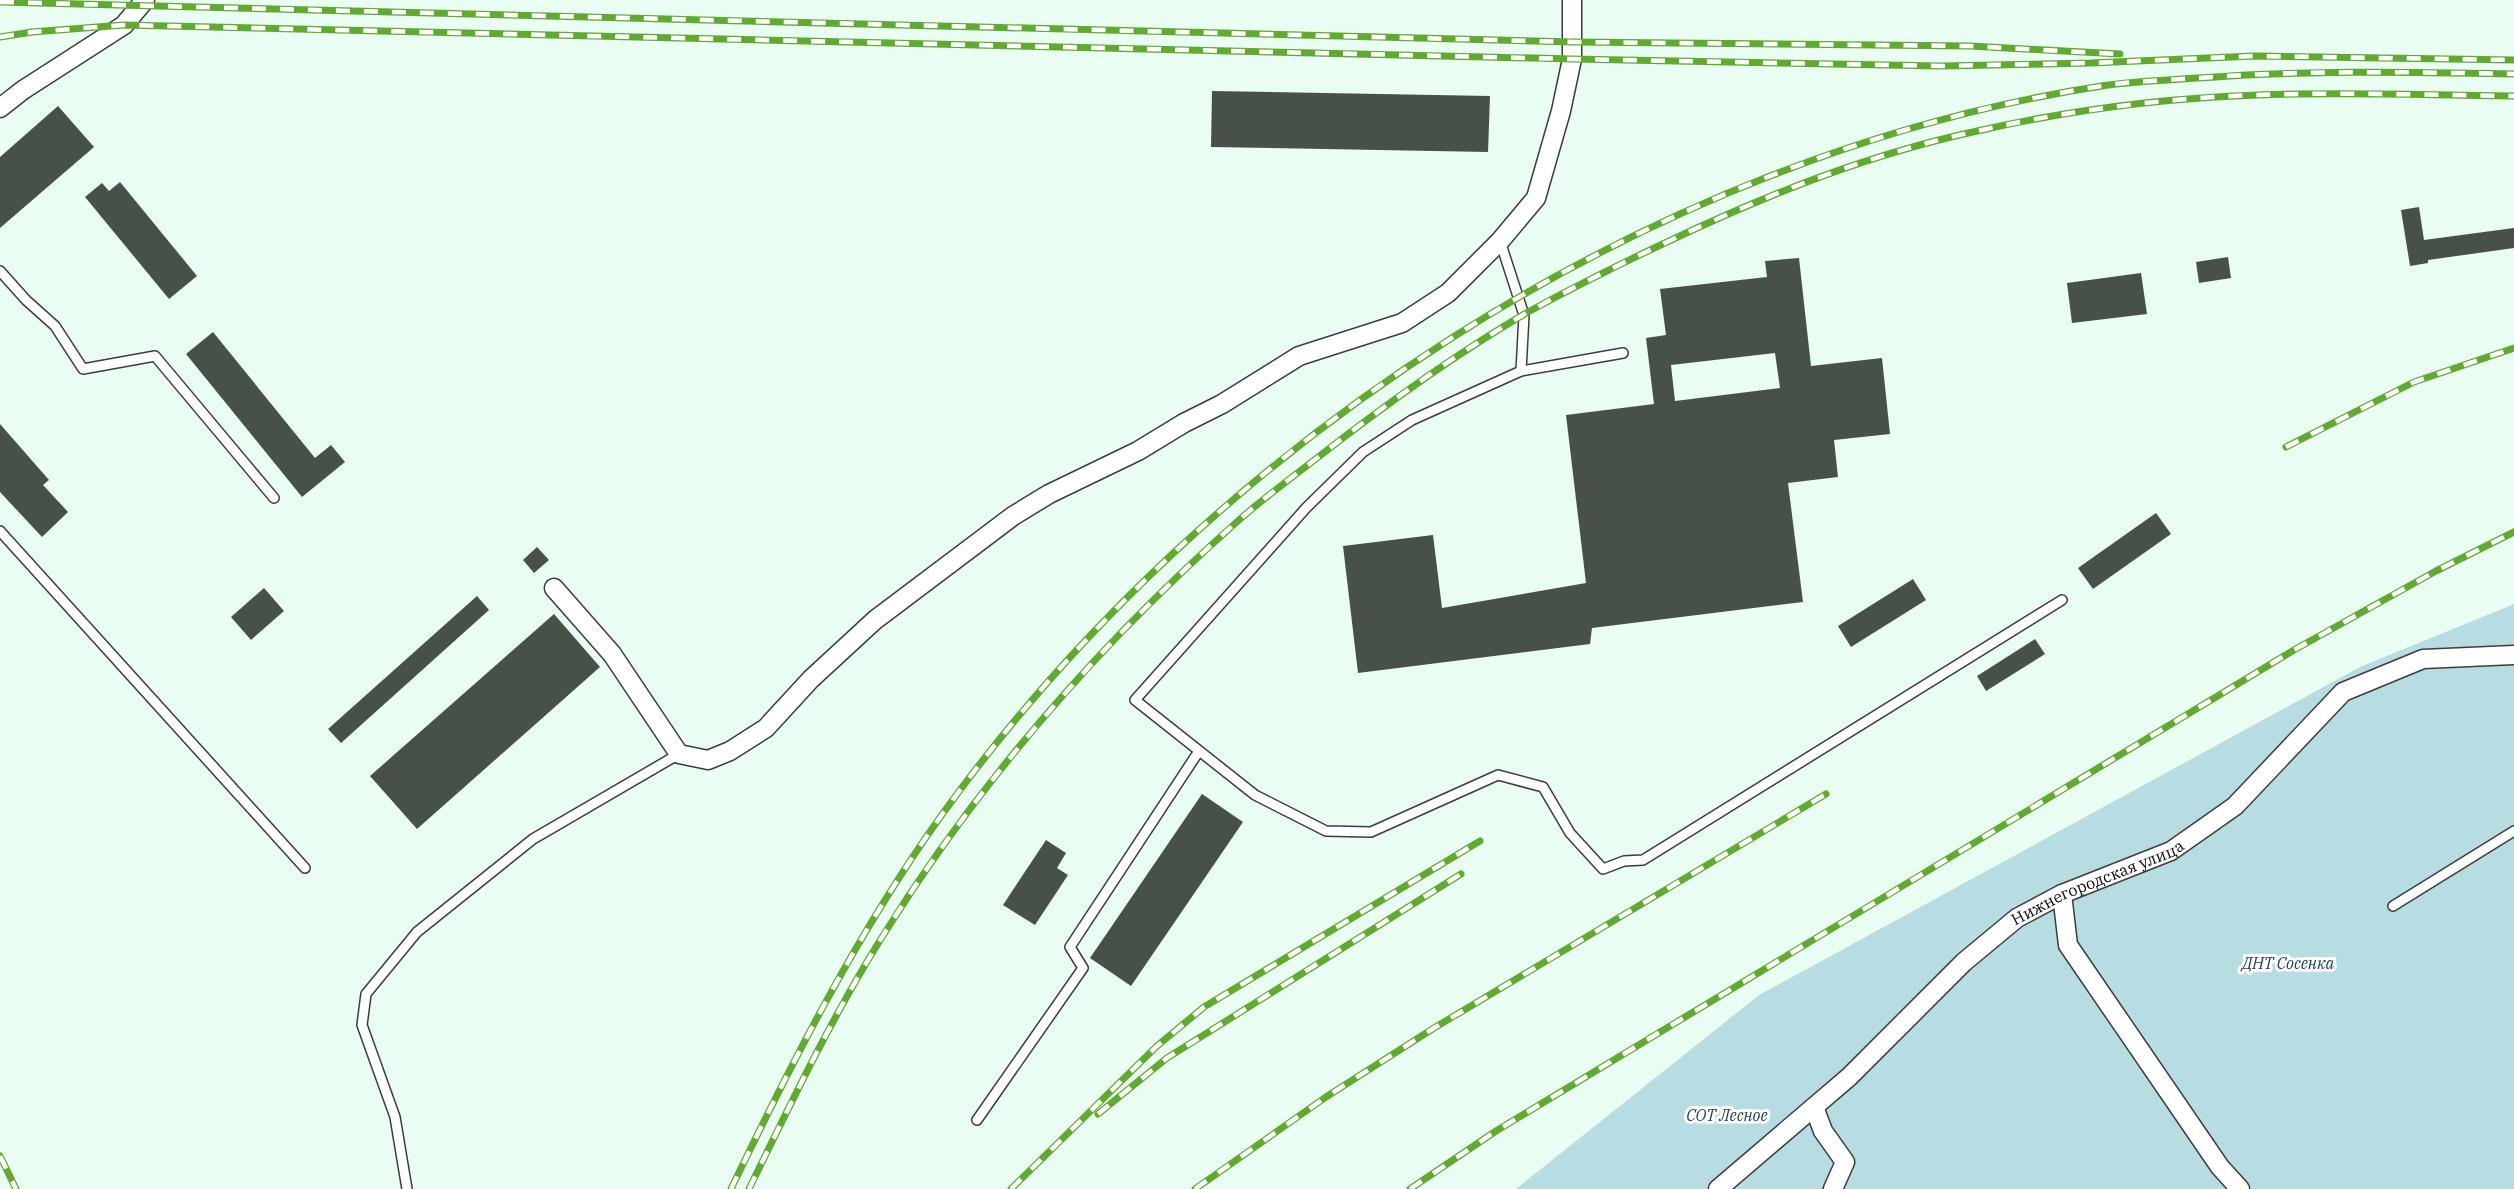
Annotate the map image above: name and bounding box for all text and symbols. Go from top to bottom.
street label: Нижнегородская улица [2008,835,2188,929]
park label: ДНТ Сосенка [2240,953,2335,973]
park label: СОТ Лесное [1686,1105,1768,1125]

